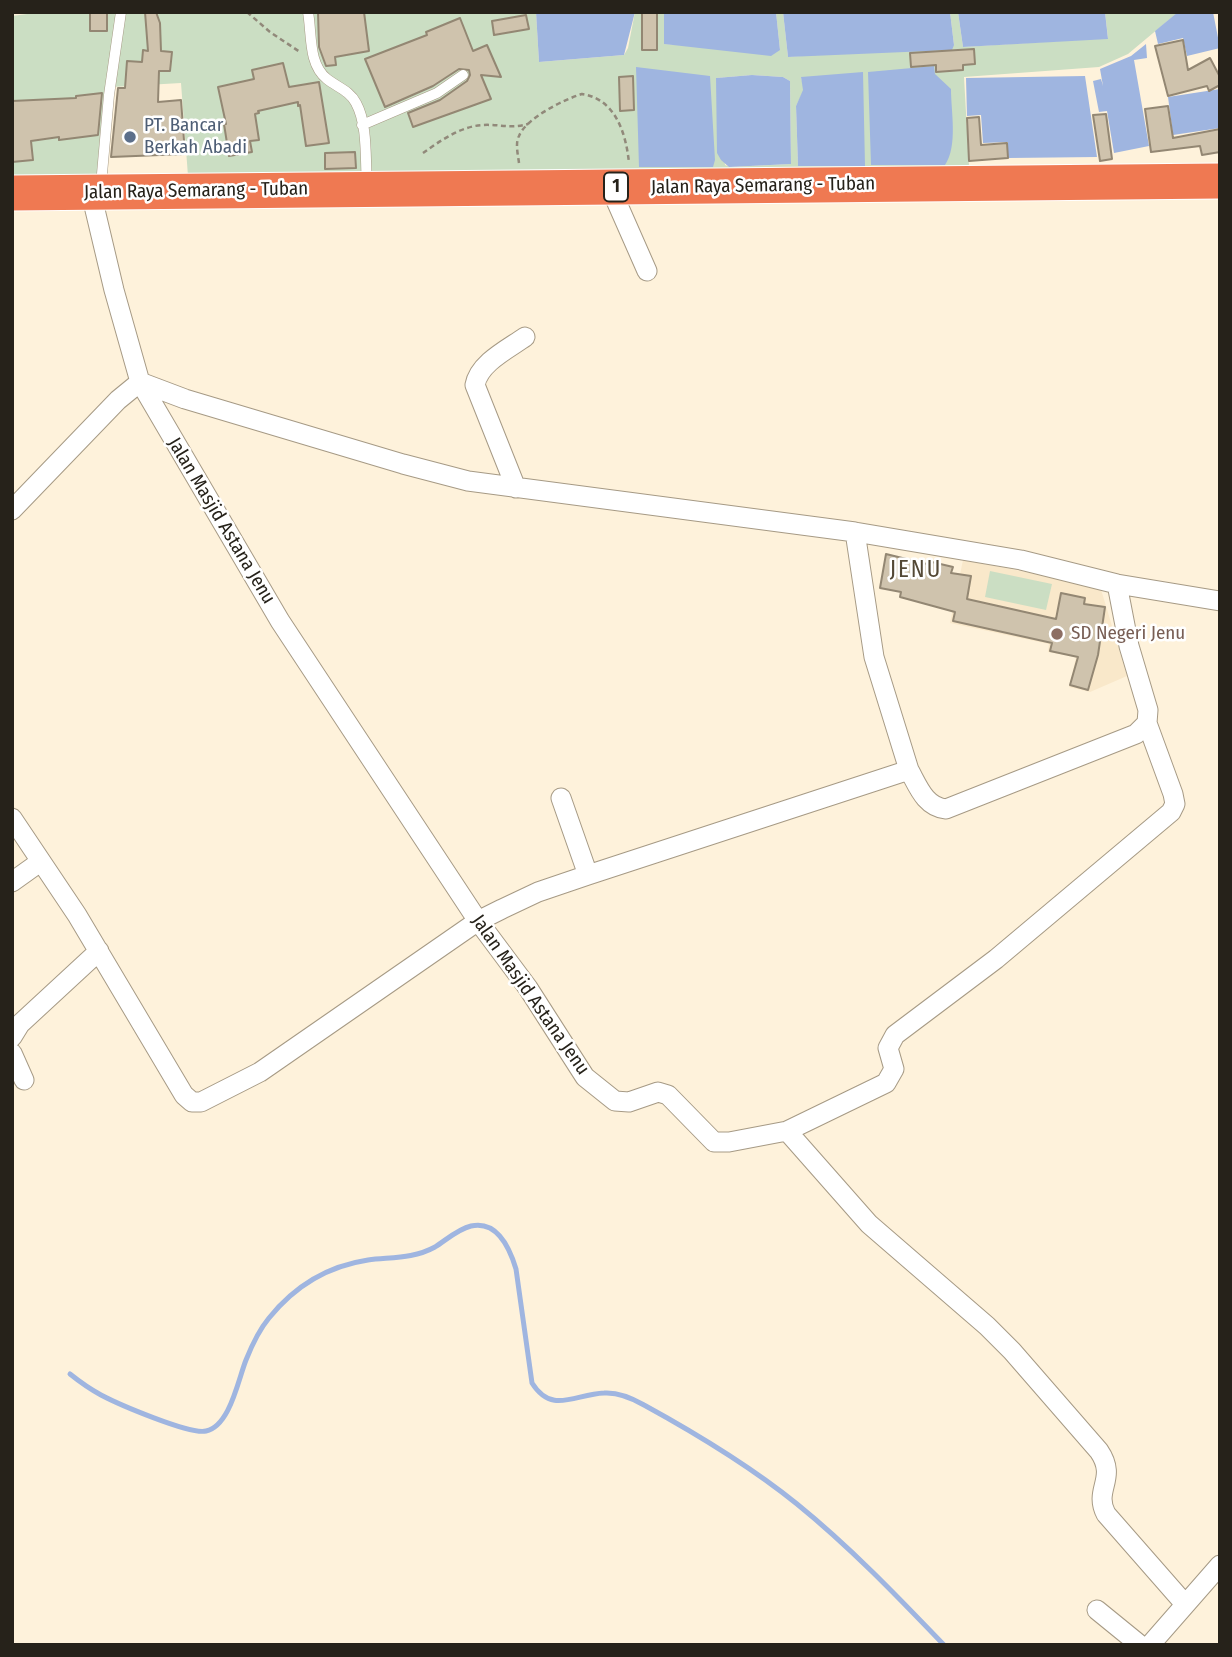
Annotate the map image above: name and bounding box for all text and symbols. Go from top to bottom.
place label: PT. Bancar Berkah Abadi [144,115,247,159]
marker: PT. Bancar Berkah Abadi [122,129,138,145]
road number: 1 [604,172,628,202]
street label: Jalan Raya Semarang - Tuban [651,173,875,199]
street label: Jalan Raya Semarang - Tuban [84,178,308,204]
street label: Jalan Masjid Astana Jenu [162,434,280,608]
district label: JENU [890,557,942,585]
place label: SD Negeri Jenu [1071,623,1185,645]
marker: SD Negeri Jenu [1049,626,1065,642]
street label: Jalan Masjid Astana Jenu [466,911,594,1079]

